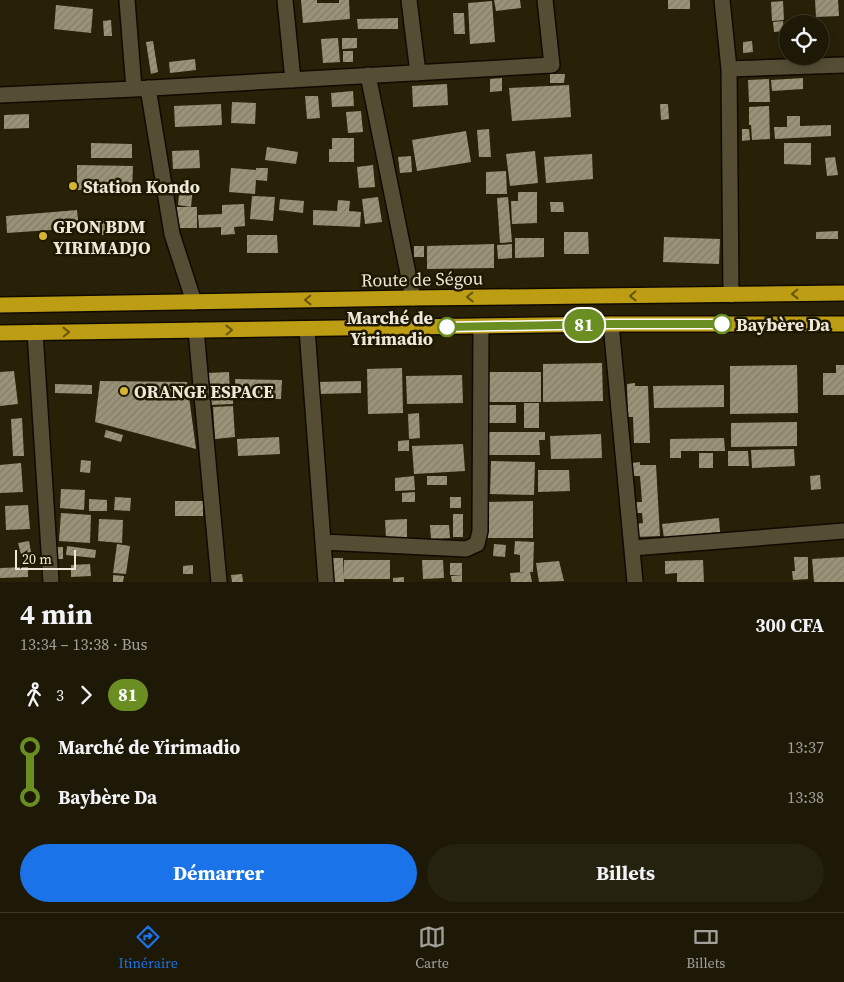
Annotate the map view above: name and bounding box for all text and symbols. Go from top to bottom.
map controls [779,15,829,65]
button: locate [779,15,829,65]
place label: Station Kondo [83,174,200,199]
marker: Station Kondo [67,180,79,192]
place label: GPON BDM YIRIMADJO [53,214,151,260]
marker: GPON BDM YIRIMADJO [37,230,49,242]
street label: Route de Ségou [361,265,483,293]
one-way arrow [791,289,799,299]
one-way arrow [629,291,636,301]
one-way arrow [466,292,474,303]
one-way arrow [304,295,312,305]
place label: Marché de Yirimadio [346,305,433,351]
line badge: 81 [562,309,606,341]
text: 81 [574,312,594,337]
place label: Baybère Da [736,312,830,337]
marker: Baybère Da [712,314,732,334]
marker: Marché de Yirimadio [437,317,457,337]
one-way arrow [225,325,233,335]
one-way arrow [62,327,70,337]
place label: ORANGE ESPACE [134,379,274,404]
marker: ORANGE ESPACE [118,385,130,397]
scale bar [15,547,76,570]
text: 20 m [22,549,52,569]
text: 4 min [20,595,93,633]
text: 300 CFA [755,612,824,638]
text: 13:34 – 13:38 · Bus [20,633,148,655]
icon: walk [20,681,48,709]
icon: forward [72,681,100,709]
text: 81 [118,682,138,707]
text: 3 [56,684,64,706]
text: Marché de Yirimadio [58,734,240,760]
text: 13:37 [787,736,824,758]
text: Baybère Da [58,784,157,810]
text: 13:38 [787,786,824,808]
button: Démarrer [20,844,417,902]
button: Billets [427,844,824,902]
tab: Itinéraire [119,923,178,973]
tab: Carte [415,923,449,973]
tab: Billets [686,923,725,973]

